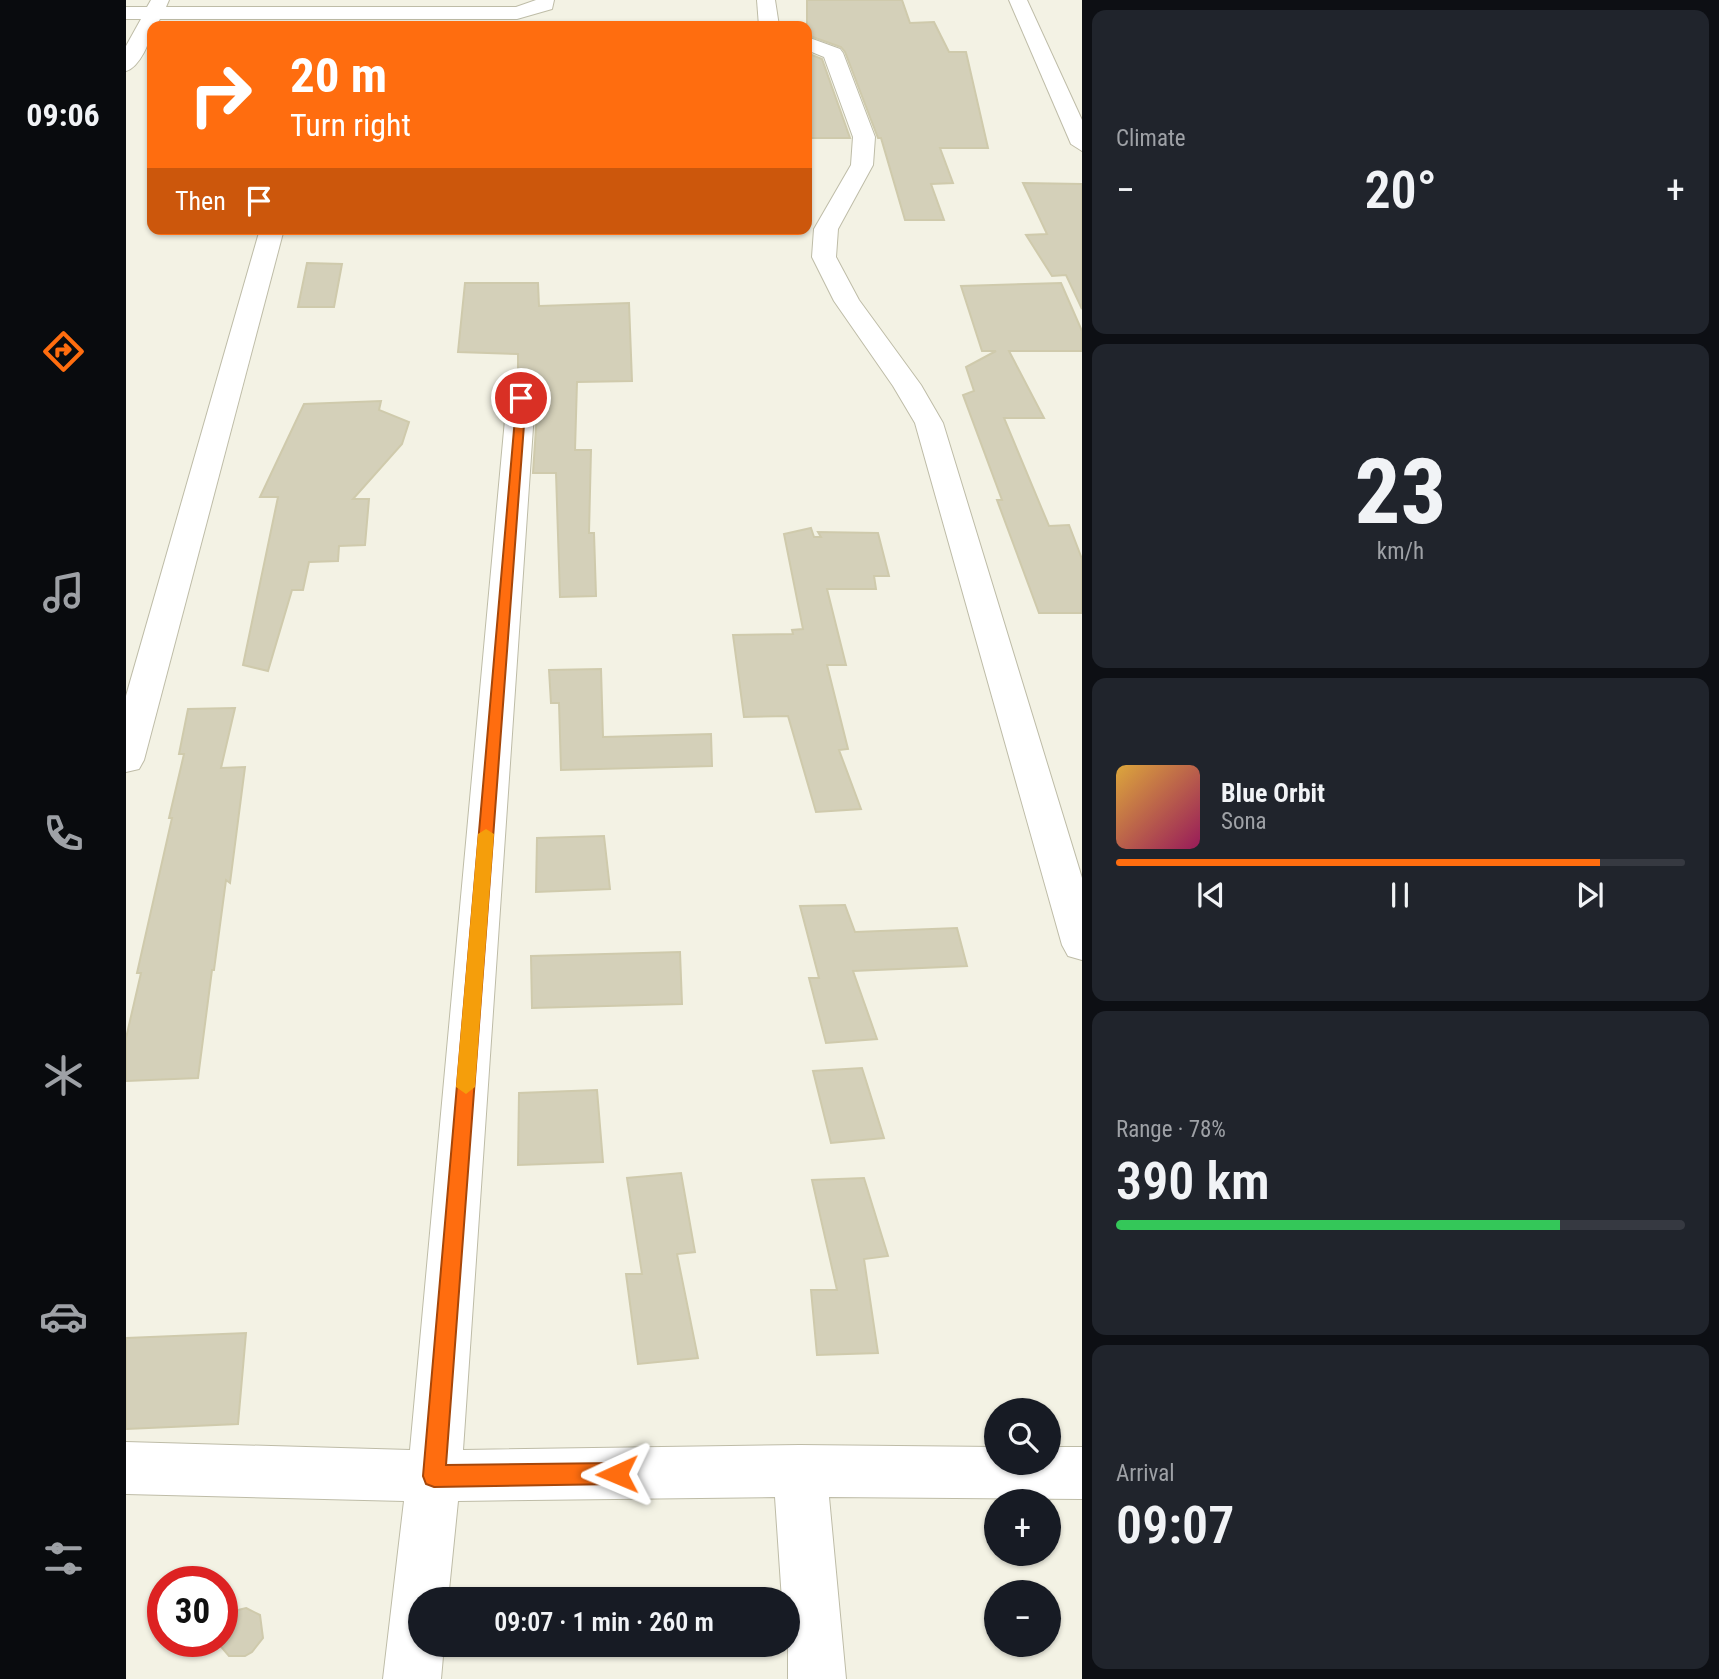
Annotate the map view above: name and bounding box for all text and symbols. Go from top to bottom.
text: 20 m [290,47,387,104]
icon: right [175,49,266,140]
text: 09:06 [26,96,100,134]
text: Turn right [290,106,411,144]
text: Climate [1116,125,1186,152]
text: 20° [1364,160,1437,221]
text: − [1116,168,1135,212]
text: + [1666,168,1685,212]
icon: arrive [240,182,278,220]
text: Then [175,186,226,216]
icon: directions [39,327,88,376]
pin [491,368,551,428]
icon: arrive [502,379,540,417]
text: 23 [1355,439,1446,545]
text: km/h [1377,538,1424,565]
icon: music [39,568,88,617]
text: Blue Orbit [1221,778,1325,808]
text: Sona [1221,808,1267,835]
icon: phone [39,809,88,858]
icon: previous [1192,876,1230,914]
icon: pause [1381,876,1419,914]
icon: next [1571,876,1609,914]
icon: climate [39,1051,88,1100]
text: Range · 78% [1116,1116,1226,1143]
text: 390 km [1116,1151,1270,1212]
icon: car [39,1292,88,1341]
map controls [984,1398,1061,1657]
button: search [984,1398,1061,1475]
position arrow [580,1437,654,1511]
text: Arrival [1116,1460,1175,1487]
button: + [984,1489,1061,1566]
text: 09:07 [1116,1495,1234,1556]
icon: filters [39,1534,88,1583]
speed limit sign: 30 [147,1566,238,1657]
button: − [984,1580,1061,1657]
text: 09:07 · 1 min · 260 m [494,1607,714,1637]

